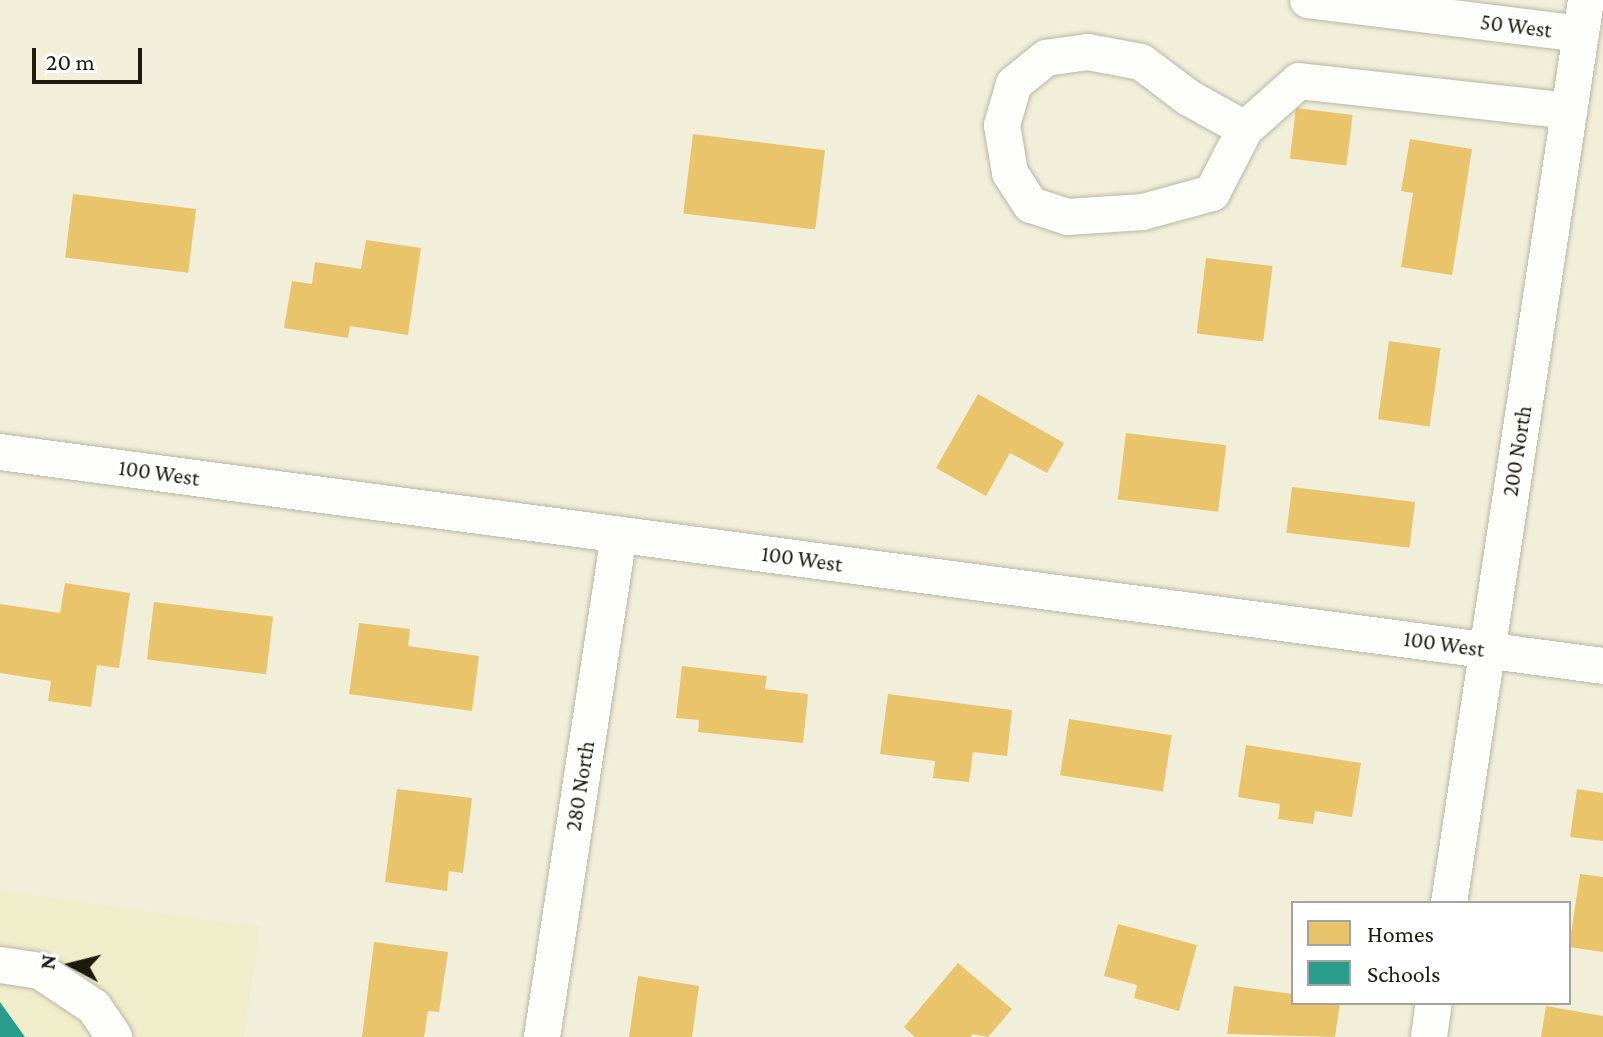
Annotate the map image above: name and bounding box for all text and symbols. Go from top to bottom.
street label: 50 West [1479,9,1553,43]
scale bar [36,32,146,82]
text: 20 m [46,48,95,75]
street label: 200 North [1497,404,1537,498]
street label: 100 West [117,454,201,492]
street label: 100 West [760,540,844,578]
street label: 100 West [1402,625,1486,663]
street label: 280 North [560,739,600,833]
legend [1291,901,1571,1005]
text: Homes [1367,920,1434,947]
north arrow [32,925,112,1005]
text: N [34,953,61,971]
text: Schools [1367,960,1441,987]

